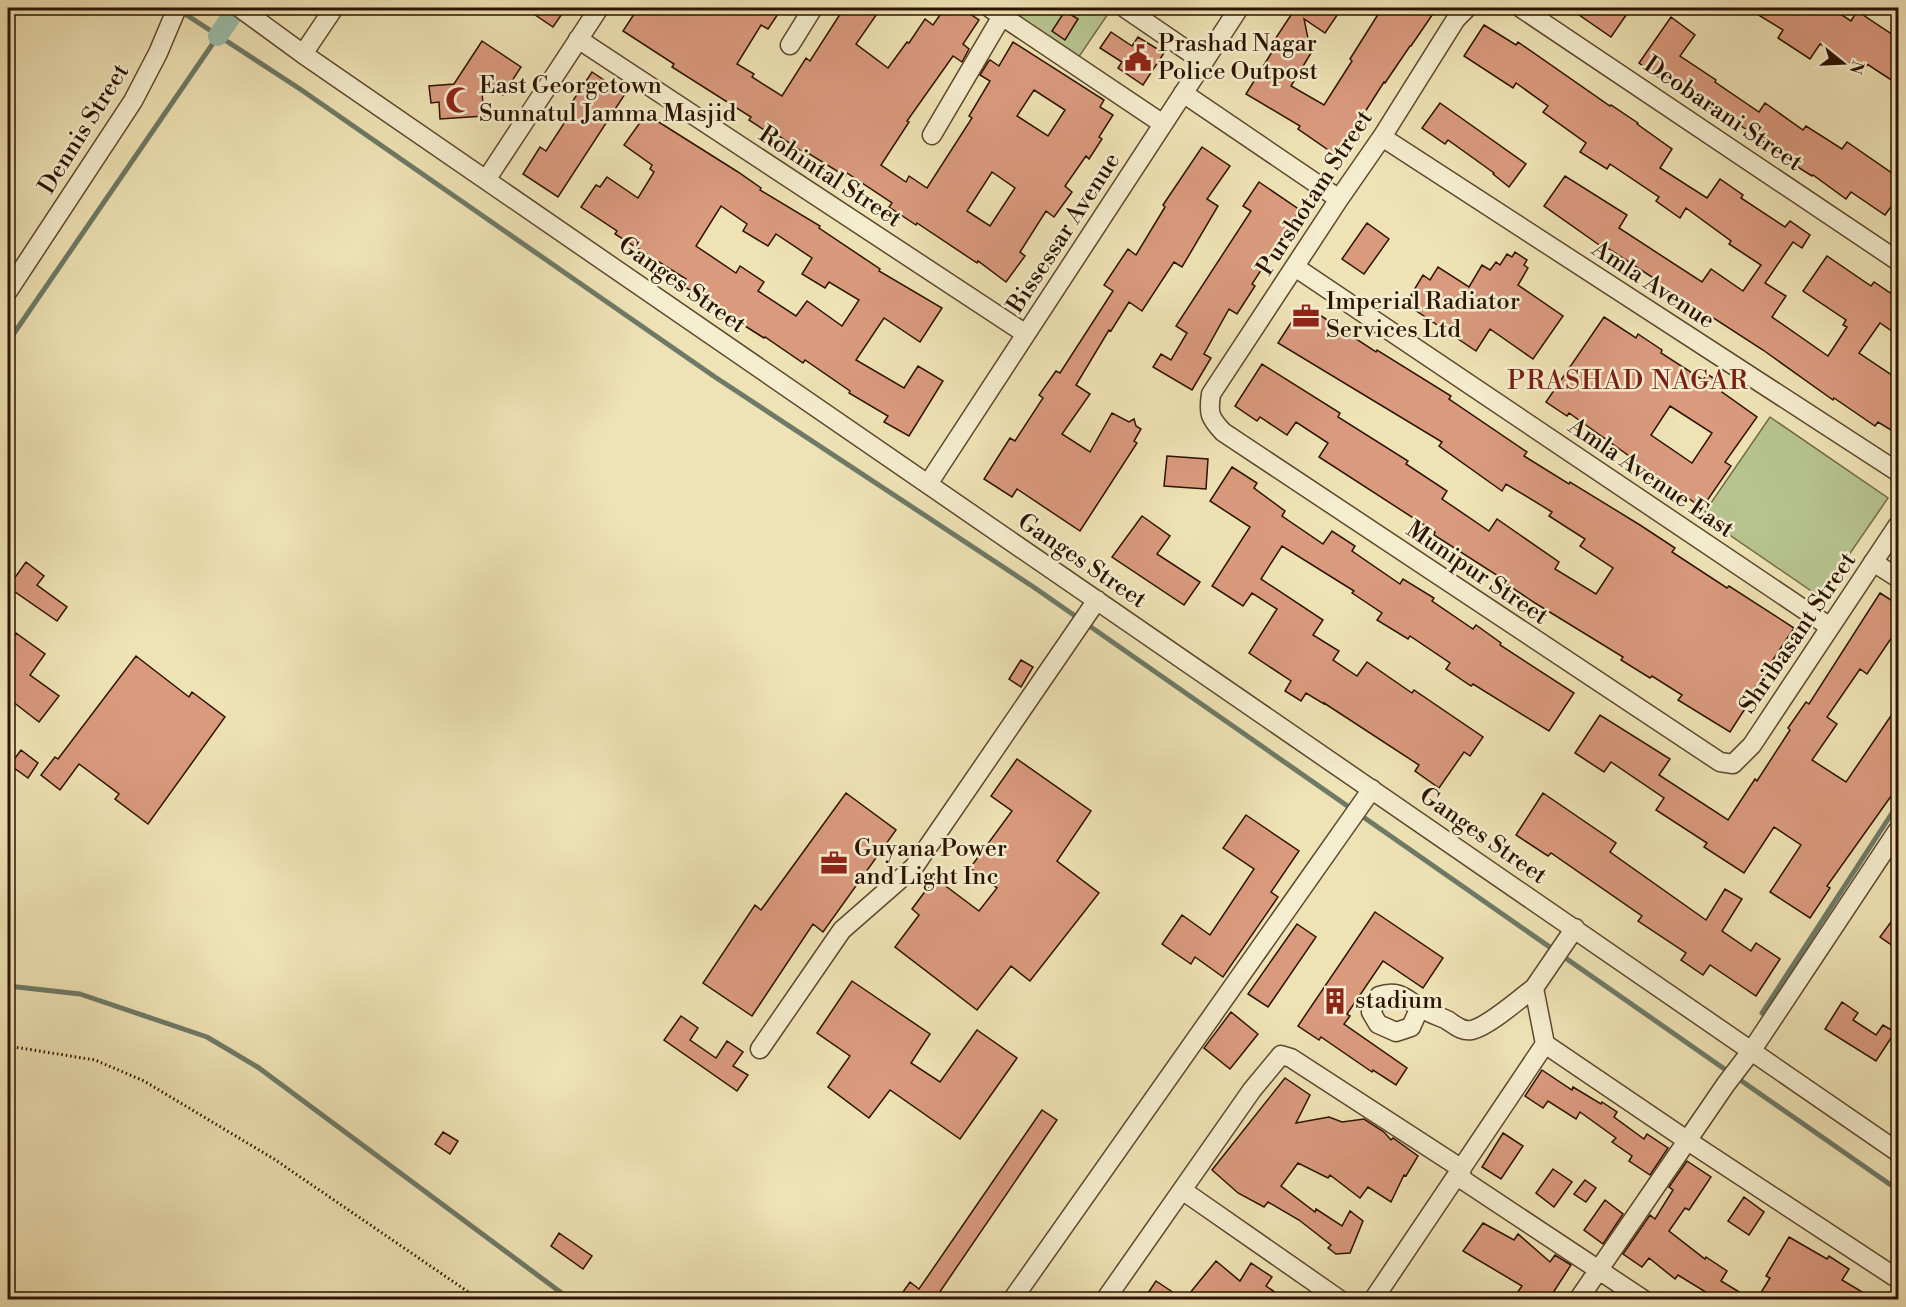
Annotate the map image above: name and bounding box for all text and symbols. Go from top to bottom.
place label: Prashad Nagar Police Outpost [1158,29,1318,87]
north arrow [1813,33,1873,93]
public building icon: Prashad Nagar Police Outpost [1123,43,1153,73]
street label: Deobarani Street [1638,50,1808,178]
street label: Dennis Street [32,58,136,200]
text: N [1845,58,1868,77]
place label: East Georgetown Sunnatul Jamma Masjid [479,71,737,129]
mosque icon: East Georgetown Sunnatul Jamma Masjid [444,85,474,115]
street label: Purshotam Street [1250,104,1380,281]
street label: Rohintal Street [753,120,908,235]
street label: Bissessar Avenue [1000,147,1127,320]
street label: Ganges Street [612,230,752,340]
street label: Amla Avenue [1585,234,1720,336]
place label: Imperial Radiator Services Ltd [1326,287,1520,345]
office icon: Imperial Radiator Services Ltd [1291,301,1321,331]
district label: PRASHAD NAGAR [1507,365,1749,397]
street label: Amla Avenue East [1562,411,1740,545]
street label: Ganges Street [1012,507,1153,615]
street label: Munipur Street [1400,514,1554,632]
street label: Shribasant Street [1733,546,1863,719]
street label: Ganges Street [1413,781,1553,891]
place label: Guyana Power and Light Inc [854,834,1007,892]
office icon: Guyana Power and Light Inc [819,848,849,878]
building icon: stadium [1320,986,1350,1016]
place label: stadium [1355,986,1443,1016]

